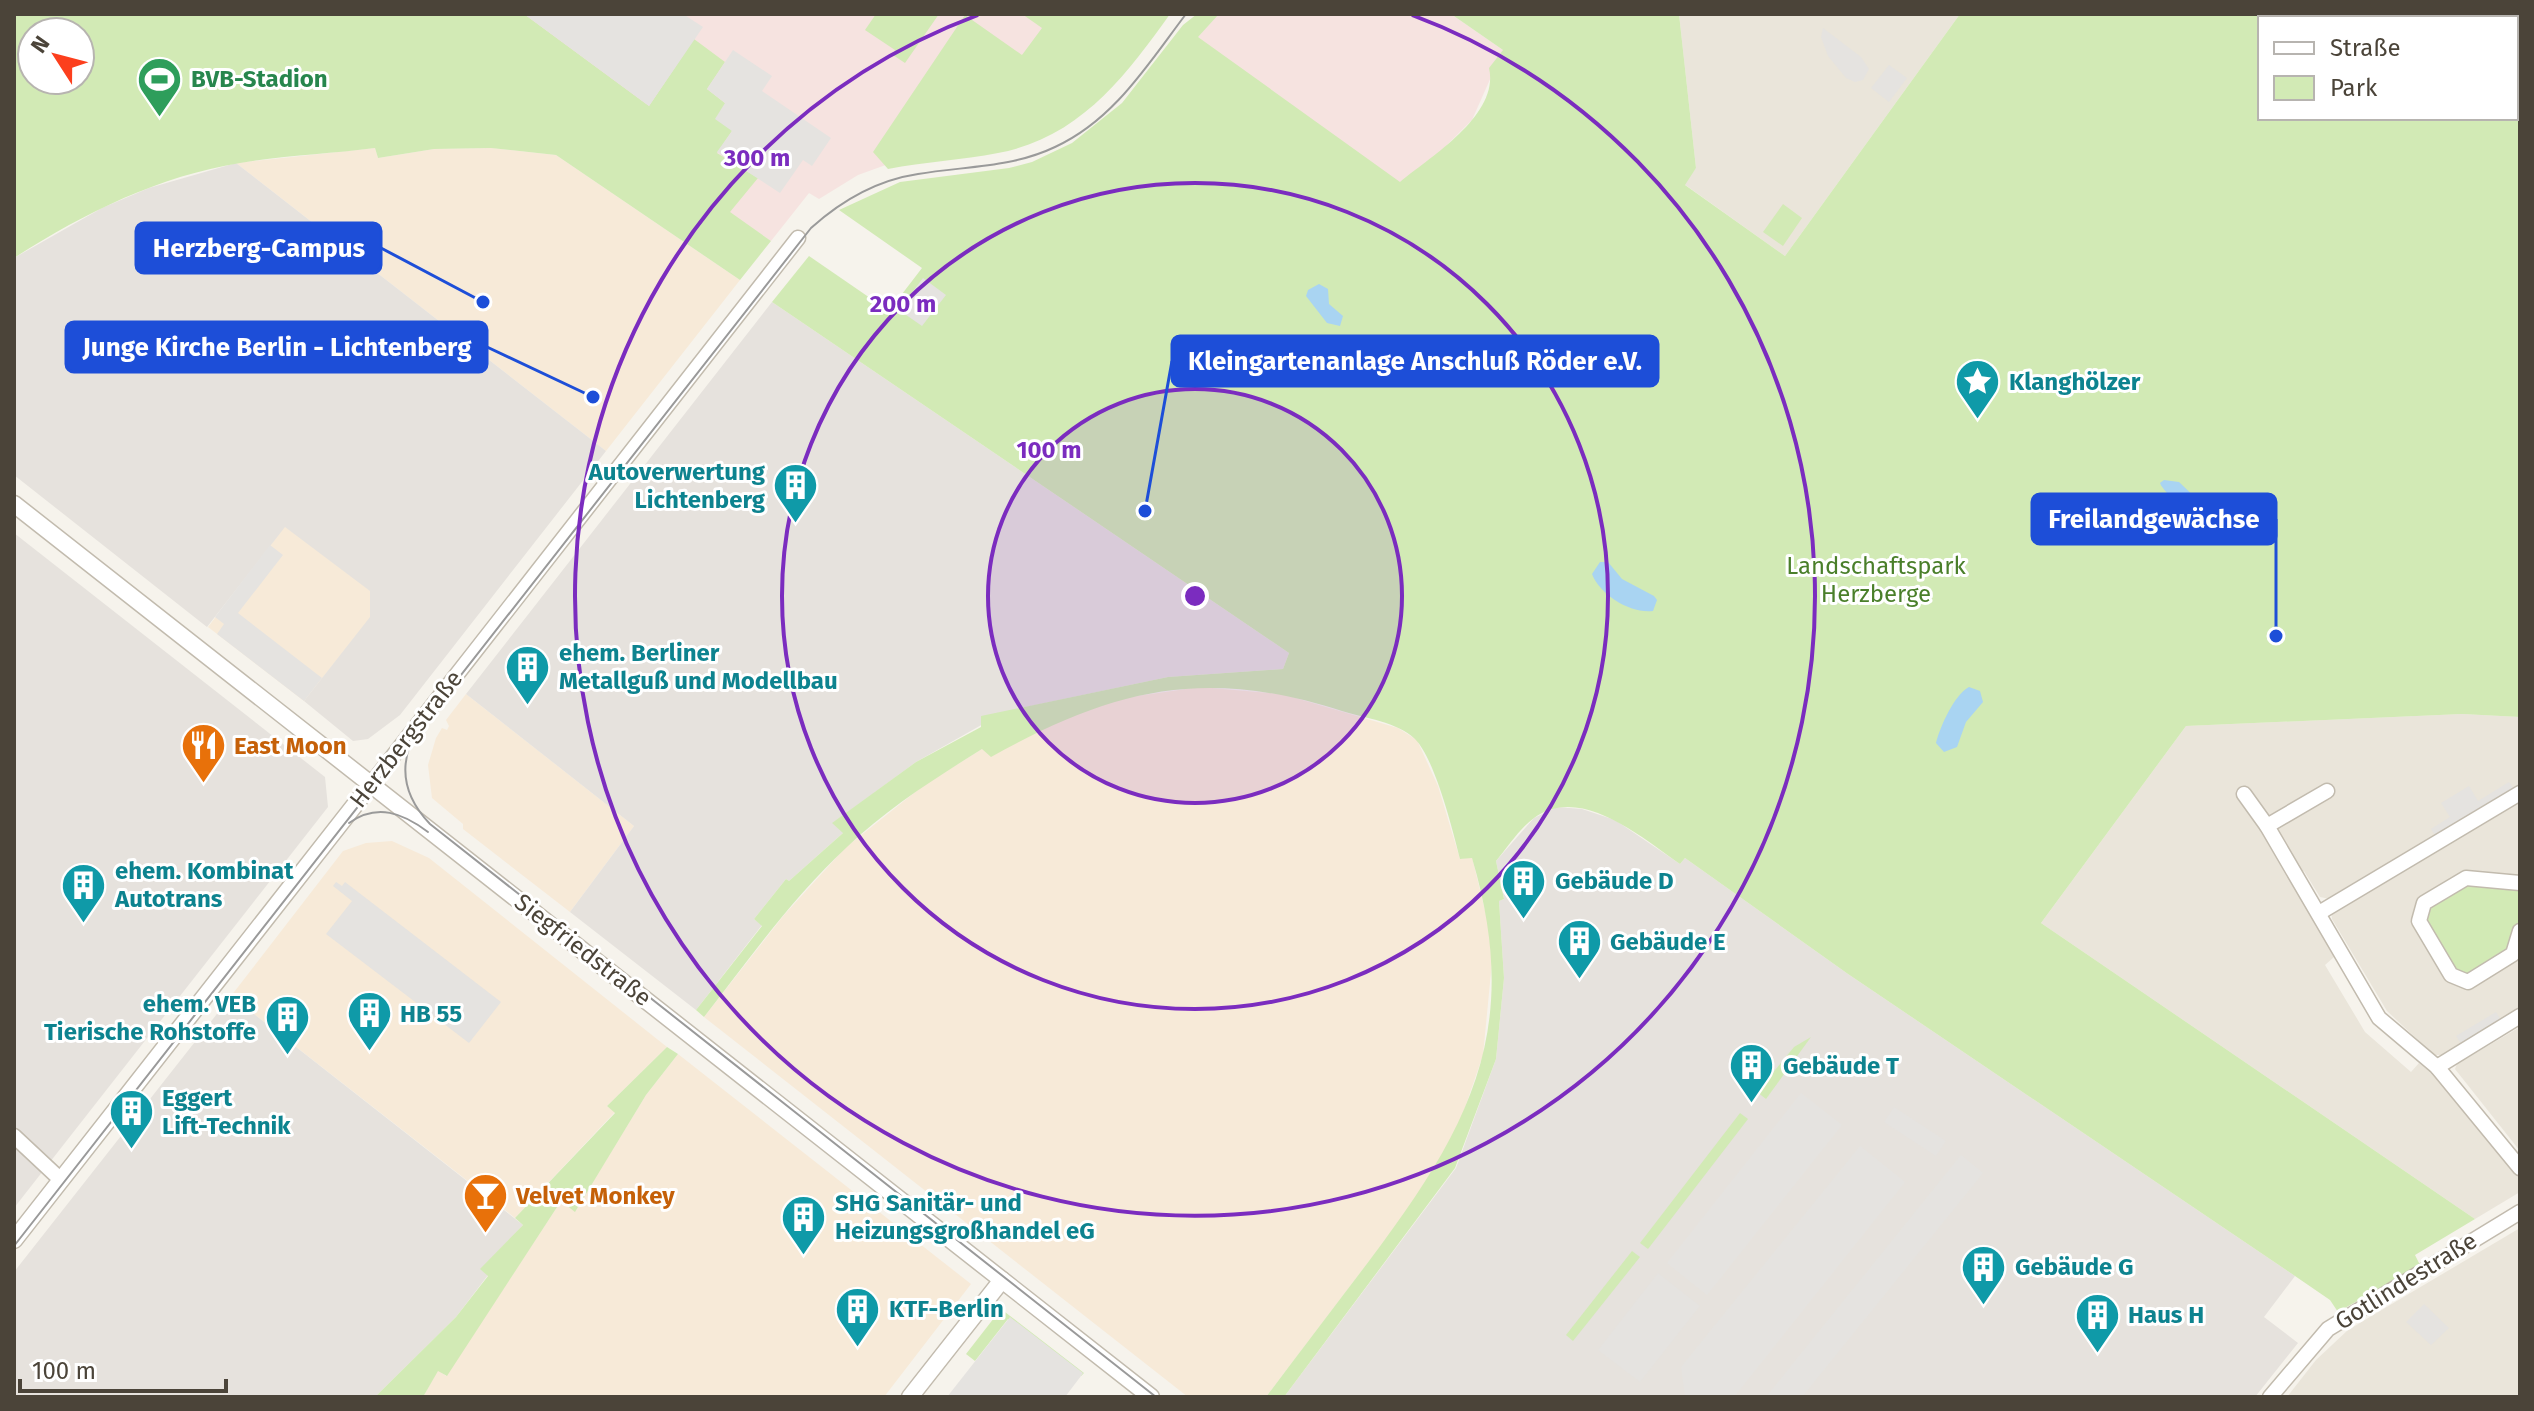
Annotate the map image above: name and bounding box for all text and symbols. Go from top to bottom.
north arrow [16,16,96,96]
legend [2258,16,2518,120]
text: N [25,31,55,58]
text: Straße [2330,34,2401,62]
sports icon: BVB-Stadion [136,55,184,118]
place label: BVB-Stadion [191,65,328,93]
text: Park [2330,74,2378,102]
text: 300 m [723,144,790,172]
callout: Herzberg-Campus [136,223,381,273]
text: Herzberg-Campus [153,233,366,264]
text: 200 m [870,290,936,318]
callout: Junge Kirche Berlin - Lichtenberg [66,322,487,372]
text: Junge Kirche Berlin - Lichtenberg [82,332,472,363]
callout: Kleingartenanlage Anschluß Röder e.V. [1172,336,1658,386]
text: Kleingartenanlage Anschluß Röder e.V. [1188,346,1642,377]
place icon: Klanghölzer [1954,358,2002,421]
place label: Klanghölzer [2009,368,2141,396]
text: 100 m [1016,436,1082,464]
place label: Autoverwertung Lichtenberg [588,458,766,514]
building icon: Autoverwertung Lichtenberg [772,462,820,525]
callout: Freilandgewächse [2032,494,2276,544]
text: Freilandgewächse [2048,504,2260,535]
park label: Landschaftspark Herzberge [1786,552,1966,608]
centre of rings [1181,582,1209,610]
place label: ehem. Berliner Metallguß und Modellbau [559,639,838,695]
building icon: ehem. Berliner Metallguß und Modellbau [504,643,552,706]
street label: Herzbergstraße [344,665,468,813]
restaurant icon: East Moon [179,722,227,785]
place label: East Moon [234,732,347,760]
place label: ehem. Kombinat Autotrans [114,857,294,913]
building icon: Gebäude D [1500,857,1548,920]
building icon: ehem. Kombinat Autotrans [60,861,108,924]
place label: Gebäude D [1555,867,1674,895]
street label: Siegfriedstraße [509,888,657,1012]
building icon: Gebäude E [1555,918,1603,981]
place label: Gebäude E [1610,928,1726,956]
place label: ehem. VEB Tierische Rohstoffe [44,990,256,1046]
building icon: HB 55 [345,990,393,1053]
building icon: ehem. VEB Tierische Rohstoffe [263,994,311,1057]
place label: HB 55 [400,1000,462,1028]
building icon: Gebäude T [1728,1042,1776,1105]
place label: Gebäude T [1783,1052,1899,1080]
place label: Eggert Lift-Technik [162,1084,291,1140]
building icon: Eggert Lift-Technik [107,1088,155,1151]
bar icon: Velvet Monkey [461,1172,509,1235]
place label: Velvet Monkey [515,1182,675,1210]
place label: SHG Sanitär- und Heizungsgroßhandel eG [835,1189,1095,1245]
building icon: SHG Sanitär- und Heizungsgroßhandel eG [780,1193,828,1256]
street label: Gotlindestraße [2330,1226,2482,1336]
building icon: Gebäude G [1960,1243,2008,1306]
place label: Gebäude G [2015,1253,2134,1281]
building icon: KTF-Berlin [834,1285,882,1348]
building icon: Haus H [2073,1291,2121,1354]
place label: KTF-Berlin [889,1295,1004,1323]
place label: Haus H [2128,1301,2204,1329]
scale bar [20,1343,226,1393]
text: 100 m [32,1357,96,1385]

